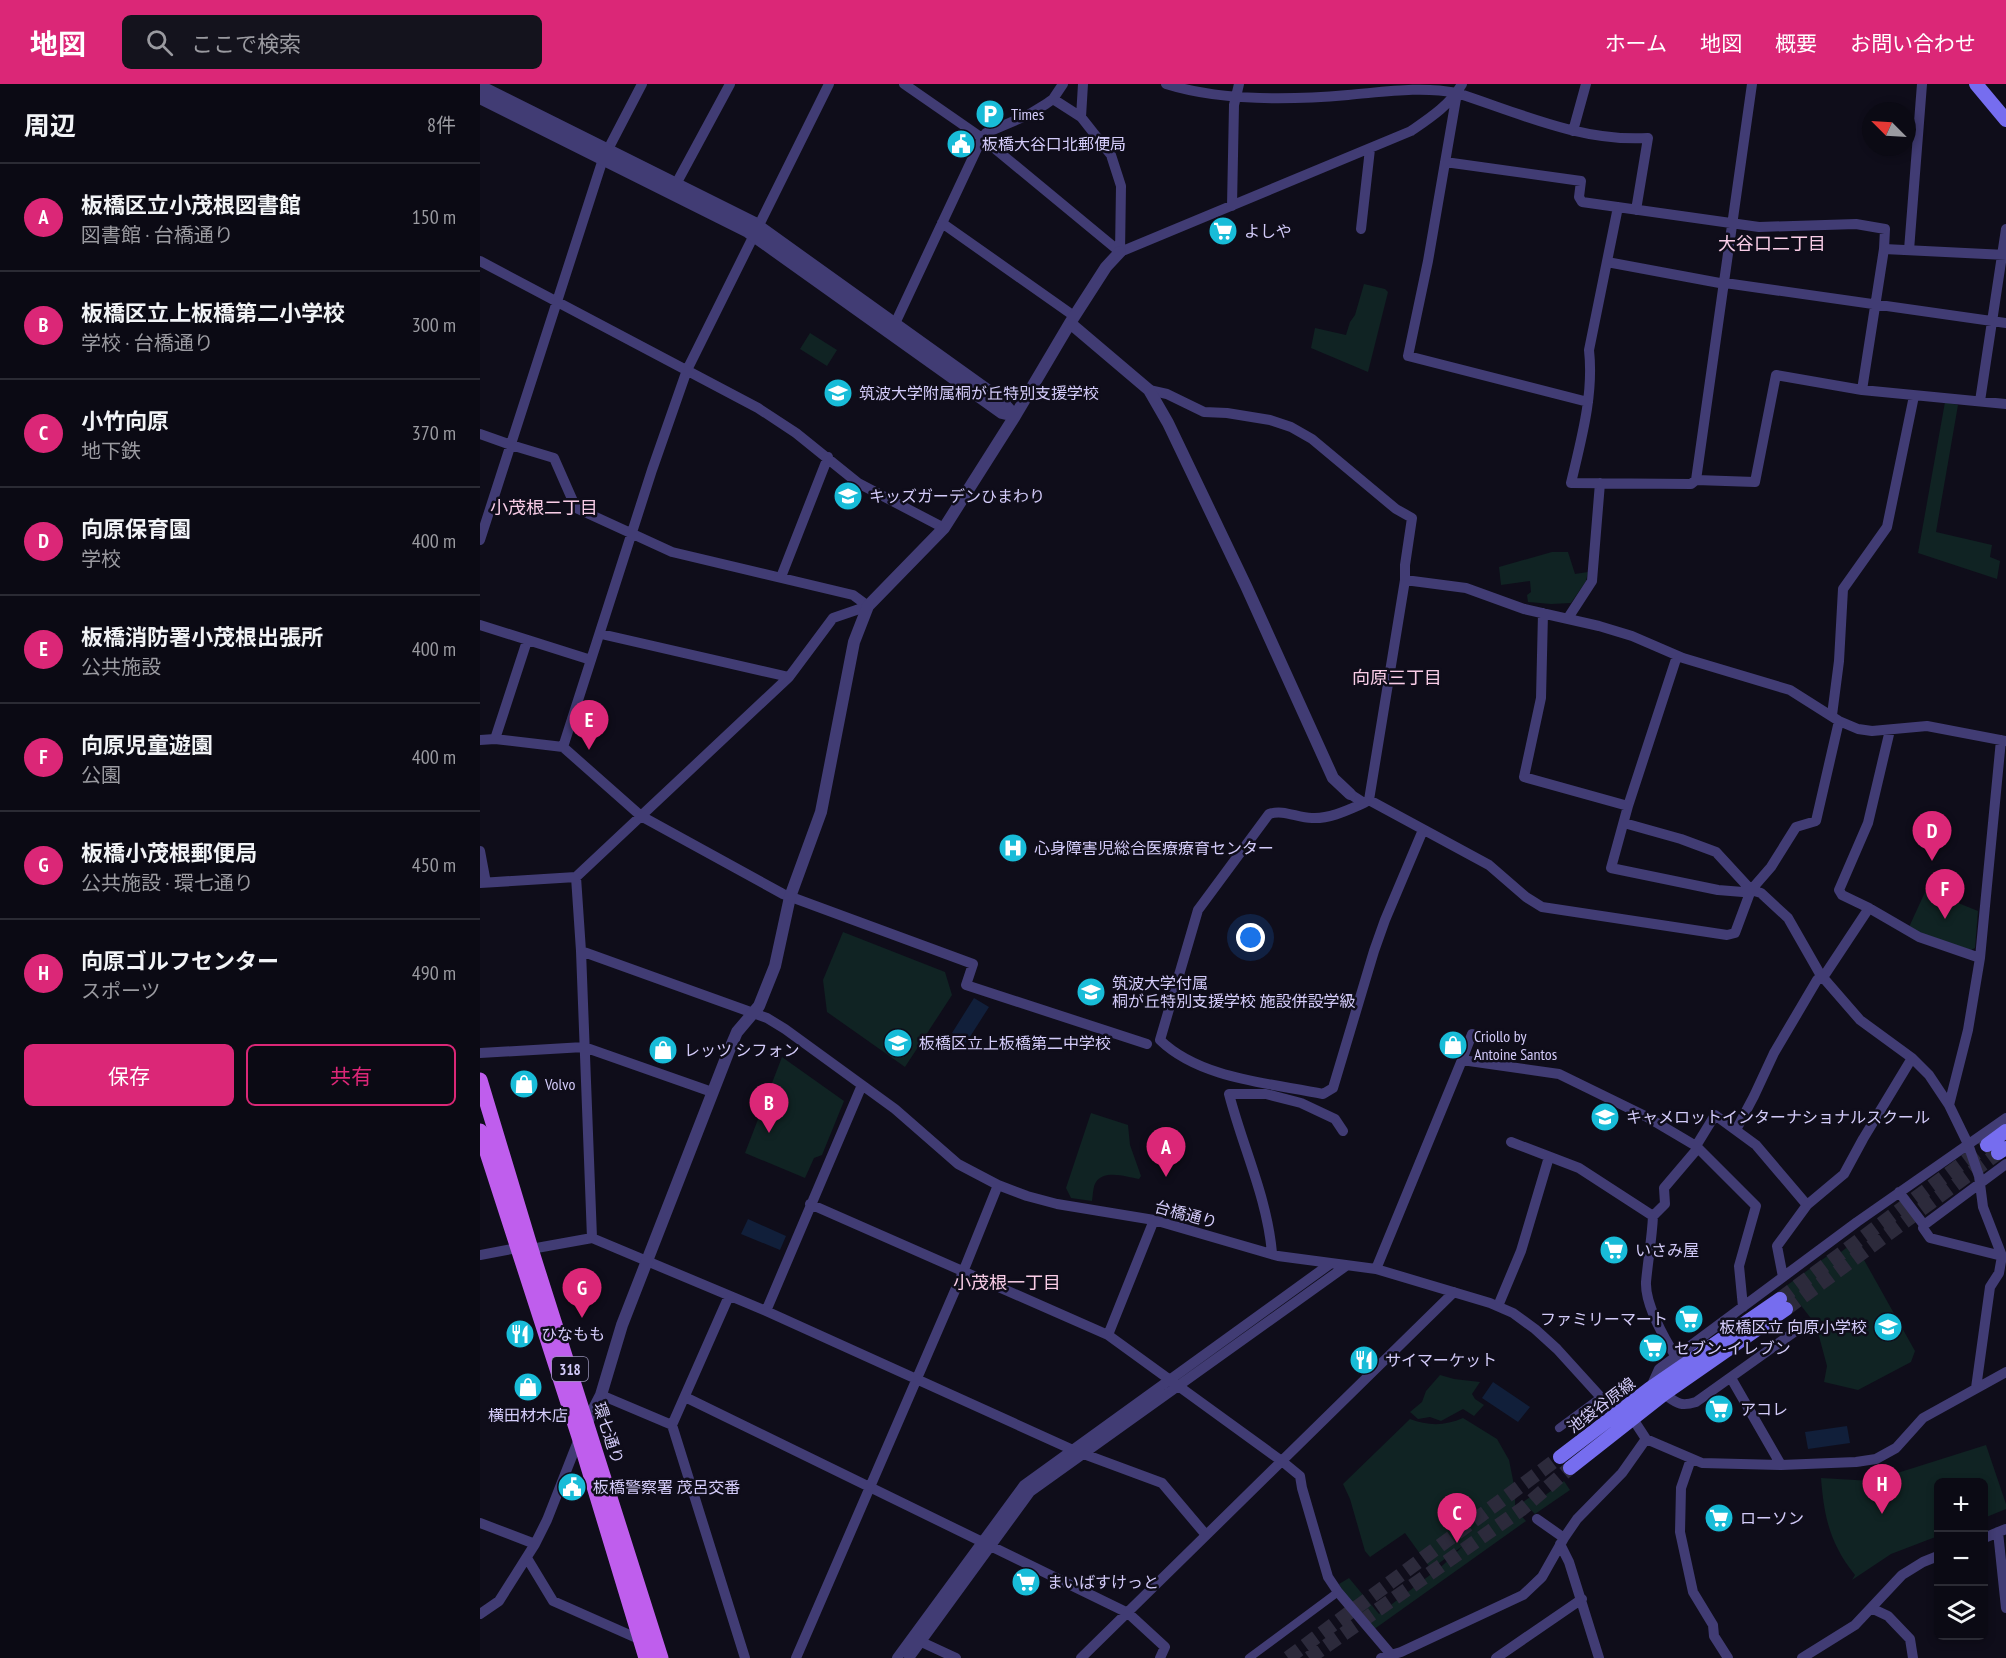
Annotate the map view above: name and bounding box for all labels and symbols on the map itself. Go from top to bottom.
parking icon: Times [974,98,1006,130]
north arrow [1862,102,1916,156]
place label: Times [1011,104,1044,124]
public building icon: 板橋大谷口北郵便局 [945,128,977,160]
place label: 板橋大谷口北郵便局 [982,134,1126,154]
supermarket icon: よしや [1207,215,1239,247]
place label: よしや [1244,221,1292,241]
district label: 大谷口二丁目 [1718,232,1826,255]
school or university icon: 筑波大学附属桐が丘特別支援学校 [822,377,854,409]
place label: 筑波大学附属桐が丘特別支援学校 [859,383,1099,403]
school or university icon: キッズガーデンひまわり [832,480,864,512]
place label: キッズガーデンひまわり [869,486,1045,506]
district label: 小茂根二丁目 [490,496,598,519]
district label: 向原三丁目 [1352,666,1442,689]
pin: E [570,700,608,750]
pin: D [1912,812,1952,861]
hospital icon: 心身障害児総合医療療育センター [997,832,1029,864]
place label: 心身障害児総合医療療育センター [1034,838,1274,858]
pin: F [1926,870,1964,919]
your location [1236,923,1265,952]
place label: 筑波大学付属 桐が丘特別支援学校 施設併設学級 [1112,973,1355,1011]
school or university icon: 筑波大学付属 桐が丘特別支援学校 施設併設学級 [1075,976,1107,1008]
place label: Criollo by Antoine Santos [1474,1026,1557,1064]
school or university icon: 板橋区立上板橋第二中学校 [882,1027,914,1059]
shop icon: Criollo by Antoine Santos [1437,1029,1469,1061]
place label: 板橋区立上板橋第二中学校 [919,1033,1111,1053]
shop icon: レッツ シフォン [647,1034,679,1066]
place label: レッツ シフォン [684,1040,799,1060]
shop icon: Volvo [508,1068,540,1100]
place label: Volvo [544,1074,575,1094]
pin: B [750,1084,788,1133]
school or university icon: キャメロットインターナショナルスクール [1589,1101,1621,1133]
place label: キャメロットインターナショナルスクール [1626,1107,1930,1127]
pin: A [1146,1128,1186,1177]
street label: 台橋通り [1152,1196,1220,1232]
supermarket icon: いさみ屋 [1598,1234,1630,1266]
place label: いさみ屋 [1635,1240,1699,1260]
pin: G [562,1268,602,1318]
district label: 小茂根一丁目 [953,1271,1061,1294]
supermarket icon: ファミリーマート [1673,1303,1705,1335]
place label: ファミリーマート [1540,1309,1668,1329]
school or university icon: 板橋区立 向原小学校 [1872,1311,1904,1343]
place label: 板橋区立 向原小学校 [1720,1317,1867,1337]
restaurant icon: ひなもも [504,1318,536,1350]
place label: ひなもも [541,1324,605,1344]
supermarket icon: セブン-イレブン [1637,1332,1669,1364]
place label: セブン-イレブン [1674,1338,1791,1358]
restaurant icon: サイマーケット [1348,1344,1380,1376]
place label: サイマーケット [1385,1350,1497,1370]
road number: 318 [552,1357,588,1381]
shop icon: 横田材木店 [512,1371,544,1403]
street label: 池袋谷原線 [1563,1373,1639,1437]
supermarket icon: アコレ [1703,1393,1735,1425]
street label: 環七通り [590,1399,628,1467]
place label: アコレ [1740,1399,1788,1419]
place label: 横田材木店 [488,1405,568,1425]
pin: H [1862,1464,1902,1514]
public building icon: 板橋警察署 茂呂交番 [556,1471,588,1503]
place label: 板橋警察署 茂呂交番 [593,1477,740,1497]
pin: C [1438,1494,1476,1543]
supermarket icon: ローソン [1703,1502,1735,1534]
place label: ローソン [1740,1508,1804,1528]
supermarket icon: まいばすけっと [1010,1566,1042,1598]
place label: まいばすけっと [1047,1572,1159,1592]

